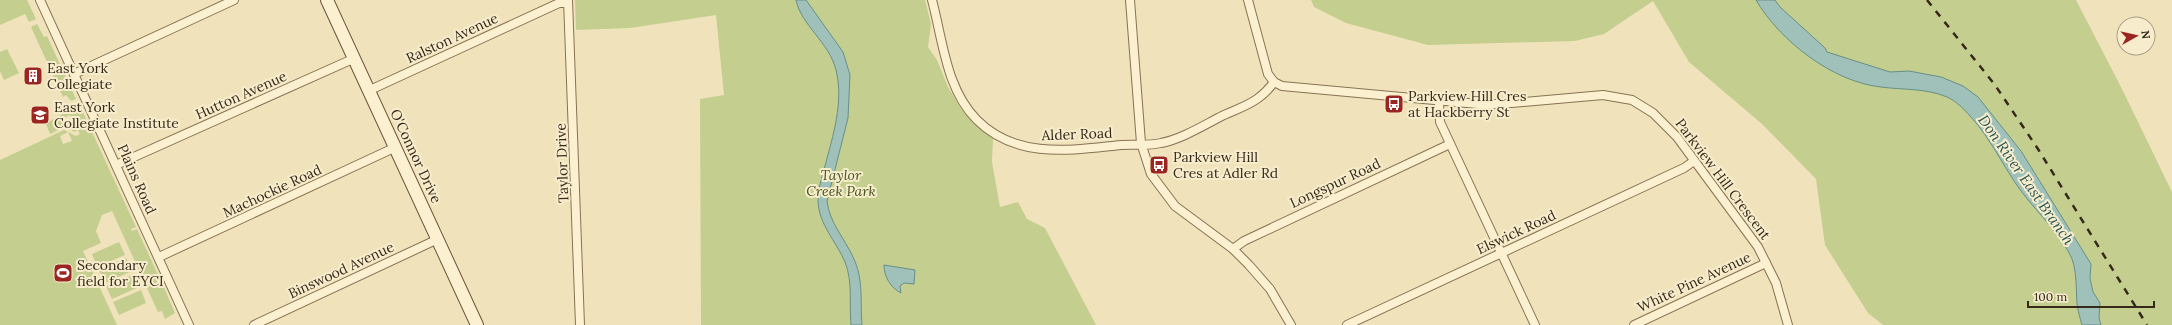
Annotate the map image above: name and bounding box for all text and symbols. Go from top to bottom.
street label: Ralston Avenue [403,9,501,67]
north arrow [2116,16,2156,56]
text: N [2138,29,2153,40]
place label: East York Collegiate [47,59,113,93]
building icon: East York Collegiate [22,65,44,87]
street label: Hutton Avenue [193,67,290,123]
place label: Parkview Hill Cres at Hackberry St [1408,87,1526,121]
bus stop icon: Parkview Hill Cres at Hackberry St [1383,93,1405,115]
place label: East York Collegiate Institute [54,98,179,132]
school or university icon: East York Collegiate Institute [29,104,51,126]
street label: O'Connor Drive [386,106,446,206]
water label: Don River East Branch [1974,111,2079,249]
street label: Parkview Hill Crescent [1672,115,1775,244]
street label: Taylor Drive [552,122,572,203]
street label: Alder Road [1040,124,1113,144]
street label: Plains Road [114,141,160,217]
place label: Parkview Hill Cres at Adler Rd [1173,148,1278,182]
bus stop icon: Parkview Hill Cres at Adler Rd [1148,154,1170,176]
street label: Longspur Road [1287,154,1383,212]
street label: Machockie Road [220,160,324,222]
park label: Taylor Creek Park [806,166,876,200]
street label: Elswick Road [1474,206,1558,258]
street label: Binswood Avenue [285,237,397,302]
street label: White Pine Avenue [1634,248,1754,316]
place label: Secondary field for EYCI [77,256,164,290]
sports icon: Secondary field for EYCI [52,262,74,284]
scale bar [2028,283,2154,309]
text: 100 m [2034,289,2067,304]

